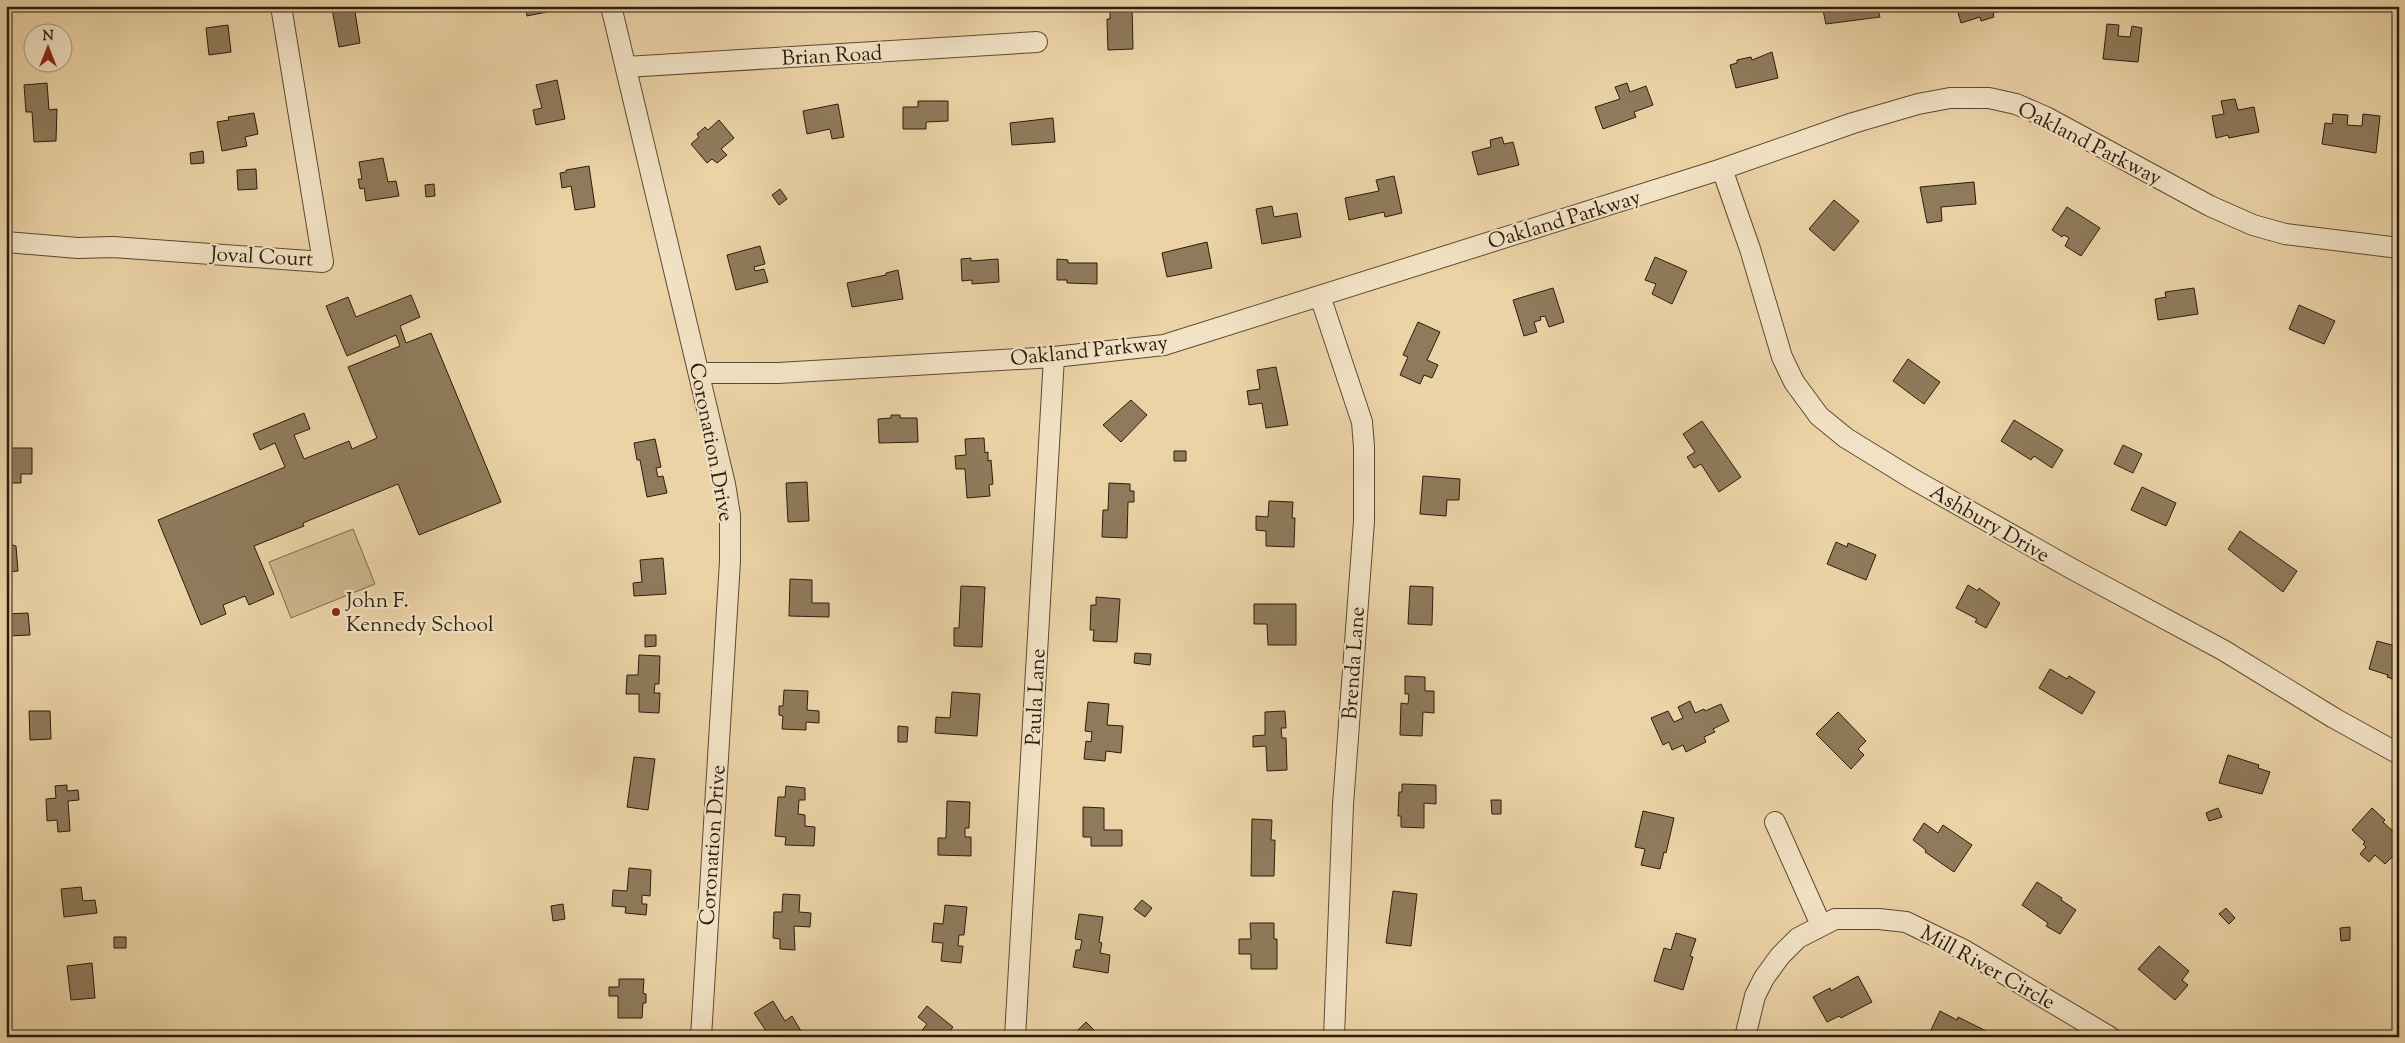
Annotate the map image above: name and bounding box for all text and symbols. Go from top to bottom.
north arrow [22,22,72,72]
text: N [42,27,54,47]
street label: Brian Road [781,39,883,75]
street label: Oakland Parkway [2012,95,2167,194]
street label: Oakland Parkway [1484,183,1645,258]
street label: Joval Court [209,240,314,276]
street label: Oakland Parkway [1009,329,1170,375]
street label: Coronation Drive [680,360,740,524]
street label: Ashbury Drive [1923,478,2055,571]
place label: John F. Kennedy School [345,587,494,641]
marker: John F. Kennedy School [330,606,342,618]
street label: Brenda Lane [1336,606,1374,721]
street label: Paula Lane [1019,648,1055,747]
street label: Coronation Drive [693,764,735,926]
street label: Mill River Circle [1914,919,2060,1018]

